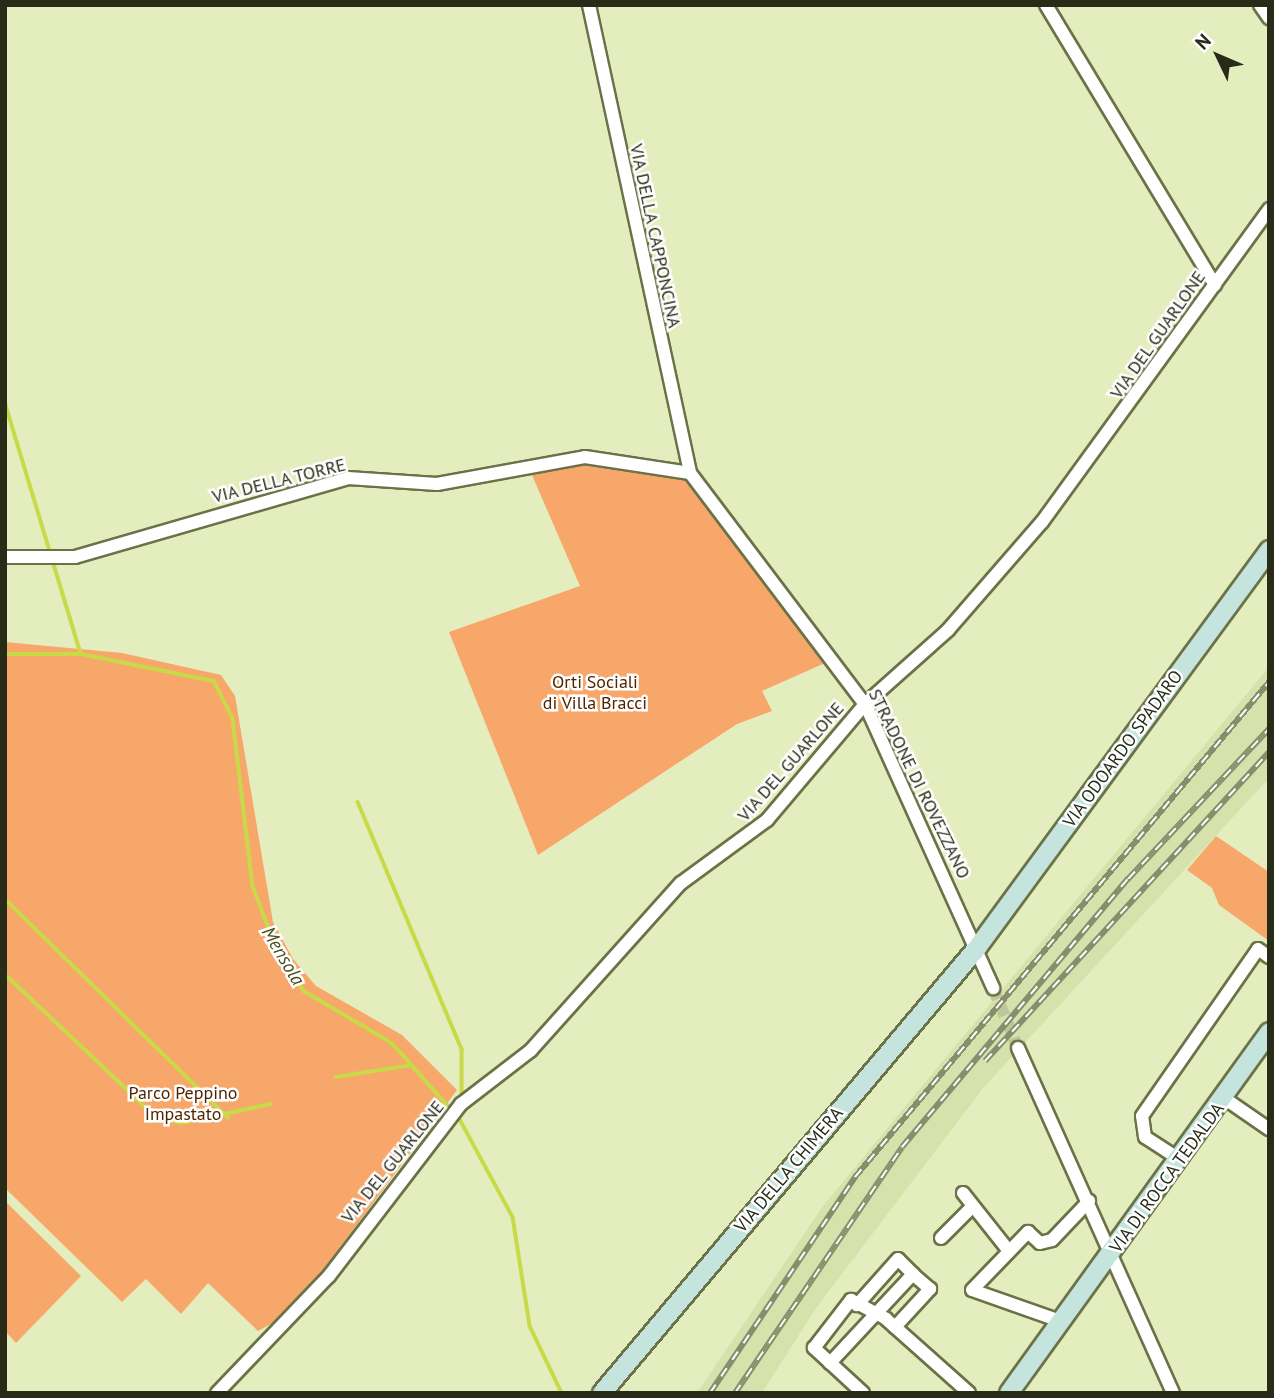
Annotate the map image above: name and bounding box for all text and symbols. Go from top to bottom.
north arrow [1183,21,1253,91]
text: N [1190,29,1216,54]
street label: VIA DELLA CAPPONCINA [625,141,685,331]
street label: VIA DEL GUARLONE [1105,266,1211,404]
street label: VIA DELLA TORRE [209,454,349,508]
street label: VIA ODOARDO SPADARO [1058,666,1188,832]
park label: Orti Sociali di Villa Bracci [543,672,647,714]
street label: STRADONE DI ROVEZZANO [864,686,974,882]
street label: VIA DEL GUARLONE [733,697,849,827]
water label: Mensola [257,923,309,989]
park label: Parco Peppino Impastato [129,1083,237,1126]
street label: VIA DEL GUARLONE [337,1096,449,1228]
street label: VIA DI ROCCA TEDALDA [1105,1098,1229,1258]
street label: VIA DELLA CHIMERA [730,1102,848,1238]

